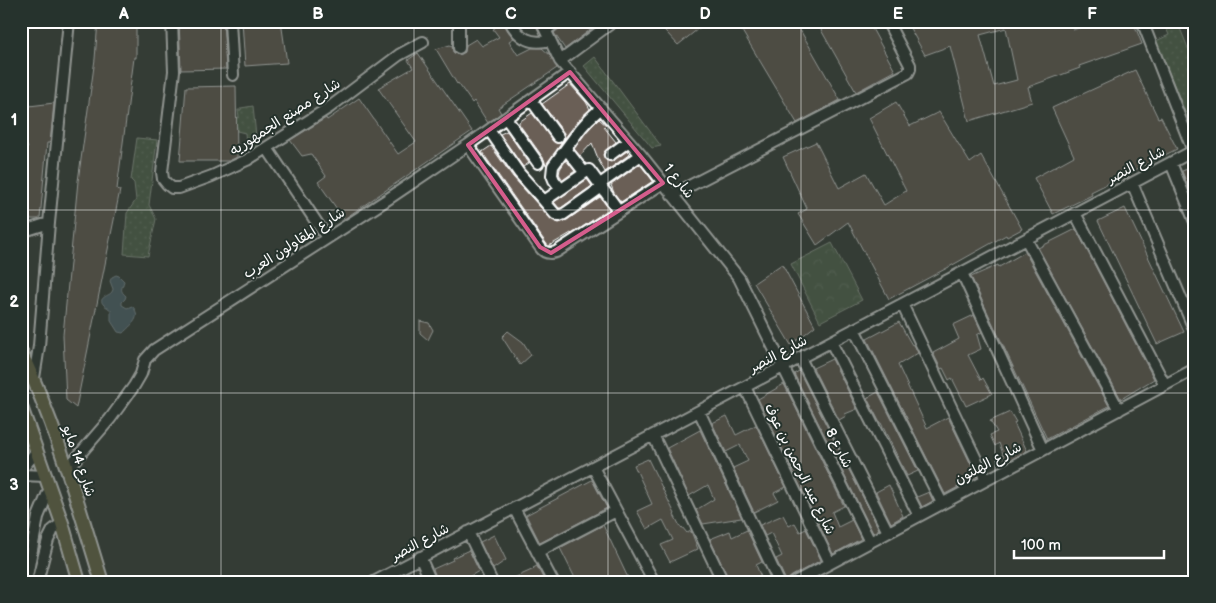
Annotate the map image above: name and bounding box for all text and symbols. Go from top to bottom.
text: A [118,5,129,24]
text: B [312,5,324,24]
text: C [505,5,517,24]
text: D [699,5,711,24]
text: E [893,5,903,24]
text: F [1087,5,1097,24]
street label: شارع مصنع الجمهوريه [227,75,345,161]
text: 1 [11,111,17,130]
street label: شارع النصر [1103,143,1168,189]
street label: شارع 1 [659,160,698,202]
street label: شارع المقاولون العرب [240,204,349,283]
text: 2 [9,293,19,312]
street label: شارع النصر [745,332,810,378]
street label: شارع عبد الرحمن بن عوف [760,401,839,538]
street label: شارع 14 مايو [58,422,99,499]
street label: شارع 8 [821,425,856,471]
street label: شارع الهلتون [952,438,1025,489]
text: 3 [9,476,19,495]
street label: شارع النصر [387,520,452,566]
scale bar [1014,528,1164,560]
text: 100 m [1021,536,1061,555]

